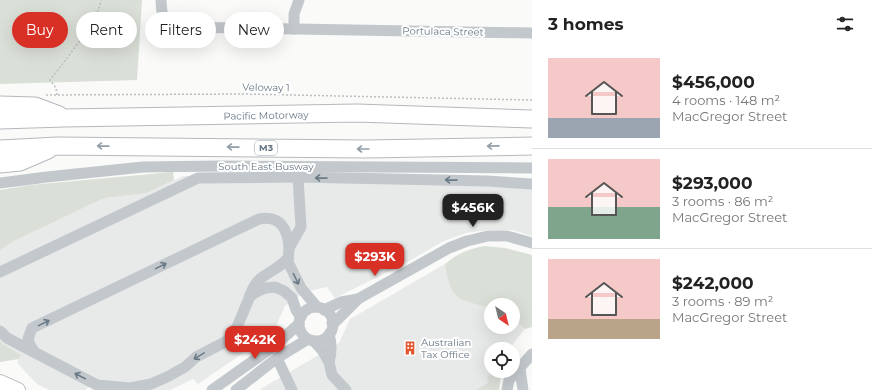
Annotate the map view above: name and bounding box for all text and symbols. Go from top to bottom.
chip: Buy [12,12,68,48]
chip: Rent [76,12,137,48]
chip: Filters [145,12,216,48]
chip: New [224,12,284,48]
icon: filters [834,13,856,35]
text: 3 homes [548,14,623,34]
street label: Portulaca Street [402,24,484,39]
text: $456,000 [672,72,755,92]
icon: home [580,74,628,122]
street label: Veloway 1 [242,81,290,94]
text: 4 rooms · 148 m² [672,92,780,108]
street label: Pacific Motorway [223,108,309,123]
text: MacGregor Street [672,108,787,124]
road number: M3 [255,141,277,155]
one-way arrow [97,142,110,150]
one-way arrow [487,142,500,150]
one-way arrow [227,143,240,151]
one-way arrow [357,145,370,153]
street label: South East Busway [218,160,314,173]
text: $293,000 [672,173,752,193]
one-way arrow [315,174,328,181]
icon: home [580,175,628,223]
one-way arrow [445,176,458,184]
text: 3 rooms · 86 m² [672,193,773,209]
pin: $456K [445,194,501,228]
text: $456K [451,199,495,215]
text: MacGregor Street [672,209,787,225]
pin: $293K [347,243,403,277]
text: $293K [354,248,396,264]
one-way arrow [155,262,167,269]
one-way arrow [293,273,300,285]
text: $242,000 [672,273,753,293]
icon: home [580,275,628,323]
text: 3 rooms · 89 m² [672,293,773,309]
north arrow [484,298,520,334]
map controls [484,298,520,378]
text: MacGregor Street [672,309,787,325]
one-way arrow [37,319,49,326]
pin: $242K [227,326,283,360]
text: $242K [234,331,276,347]
place label: Australian Tax Office [421,336,471,361]
building icon: Australian Tax Office [402,340,418,356]
button: locate [484,342,520,378]
one-way arrow [194,352,205,360]
one-way arrow [74,372,86,379]

